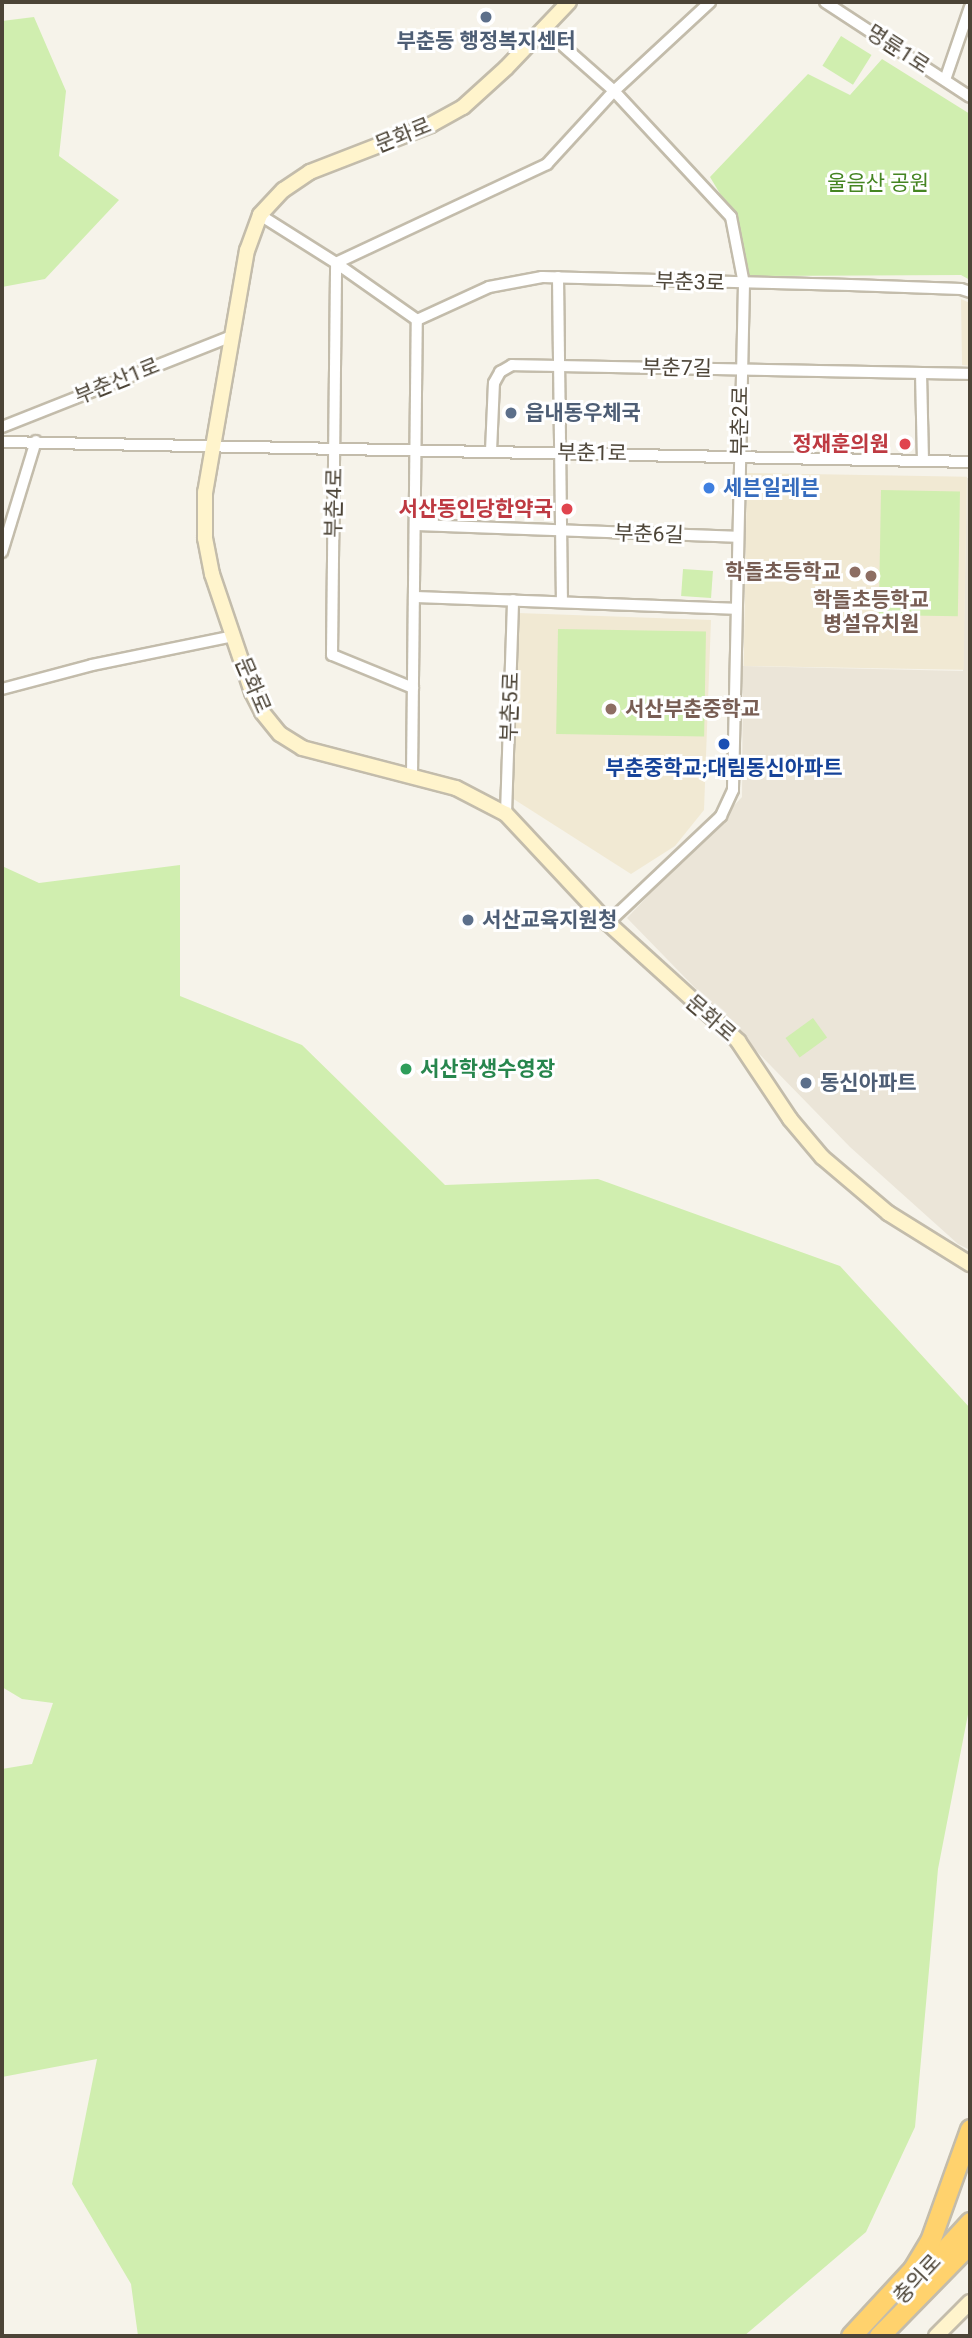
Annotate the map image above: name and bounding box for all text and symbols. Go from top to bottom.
marker: 부춘동 행정복지센터 [478,9,494,25]
street label: 명륜1로 [862,19,934,79]
place label: 부춘동 행정복지센터 [396,28,576,54]
street label: 문화로 [371,112,435,158]
park label: 울음산 공원 [827,170,929,196]
street label: 부춘3로 [655,268,725,296]
street label: 부춘산1로 [71,353,163,409]
street label: 부춘7길 [642,355,712,381]
street label: 부춘2로 [727,386,753,456]
place label: 읍내동우체국 [525,400,641,426]
marker: 읍내동우체국 [503,405,519,421]
place label: 정재훈의원 [792,431,889,457]
marker: 정재훈의원 [895,434,915,454]
street label: 부춘1로 [557,440,627,466]
street label: 부춘4로 [321,468,347,538]
place label: 세븐일레븐 [723,475,820,501]
marker: 세븐일레븐 [701,480,717,496]
place label: 서산동인당한약국 [398,496,553,522]
marker: 서산동인당한약국 [559,501,575,517]
street label: 부춘6길 [614,520,684,548]
place label: 학돌초등학교 [725,559,841,585]
marker: 학돌초등학교 [847,564,863,580]
marker: 학돌초등학교 병설유치원 [863,568,879,584]
place label: 학돌초등학교 병설유치원 [813,587,929,637]
street label: 문화로 [230,653,276,717]
street label: 부춘5로 [496,672,524,742]
place label: 서산부춘중학교 [625,696,760,722]
marker: 서산부춘중학교 [603,701,619,717]
marker: 부춘중학교;대림동신아파트 [716,736,732,752]
place label: 부춘중학교;대림동신아파트 [605,755,843,781]
place label: 서산교육지원청 [482,907,617,933]
marker: 서산교육지원청 [460,912,476,928]
street label: 문화로 [681,989,741,1047]
place label: 서산학생수영장 [420,1056,555,1082]
marker: 서산학생수영장 [398,1061,414,1077]
place label: 동신아파트 [820,1070,917,1096]
marker: 동신아파트 [798,1075,814,1091]
street label: 충의로 [888,2249,946,2309]

